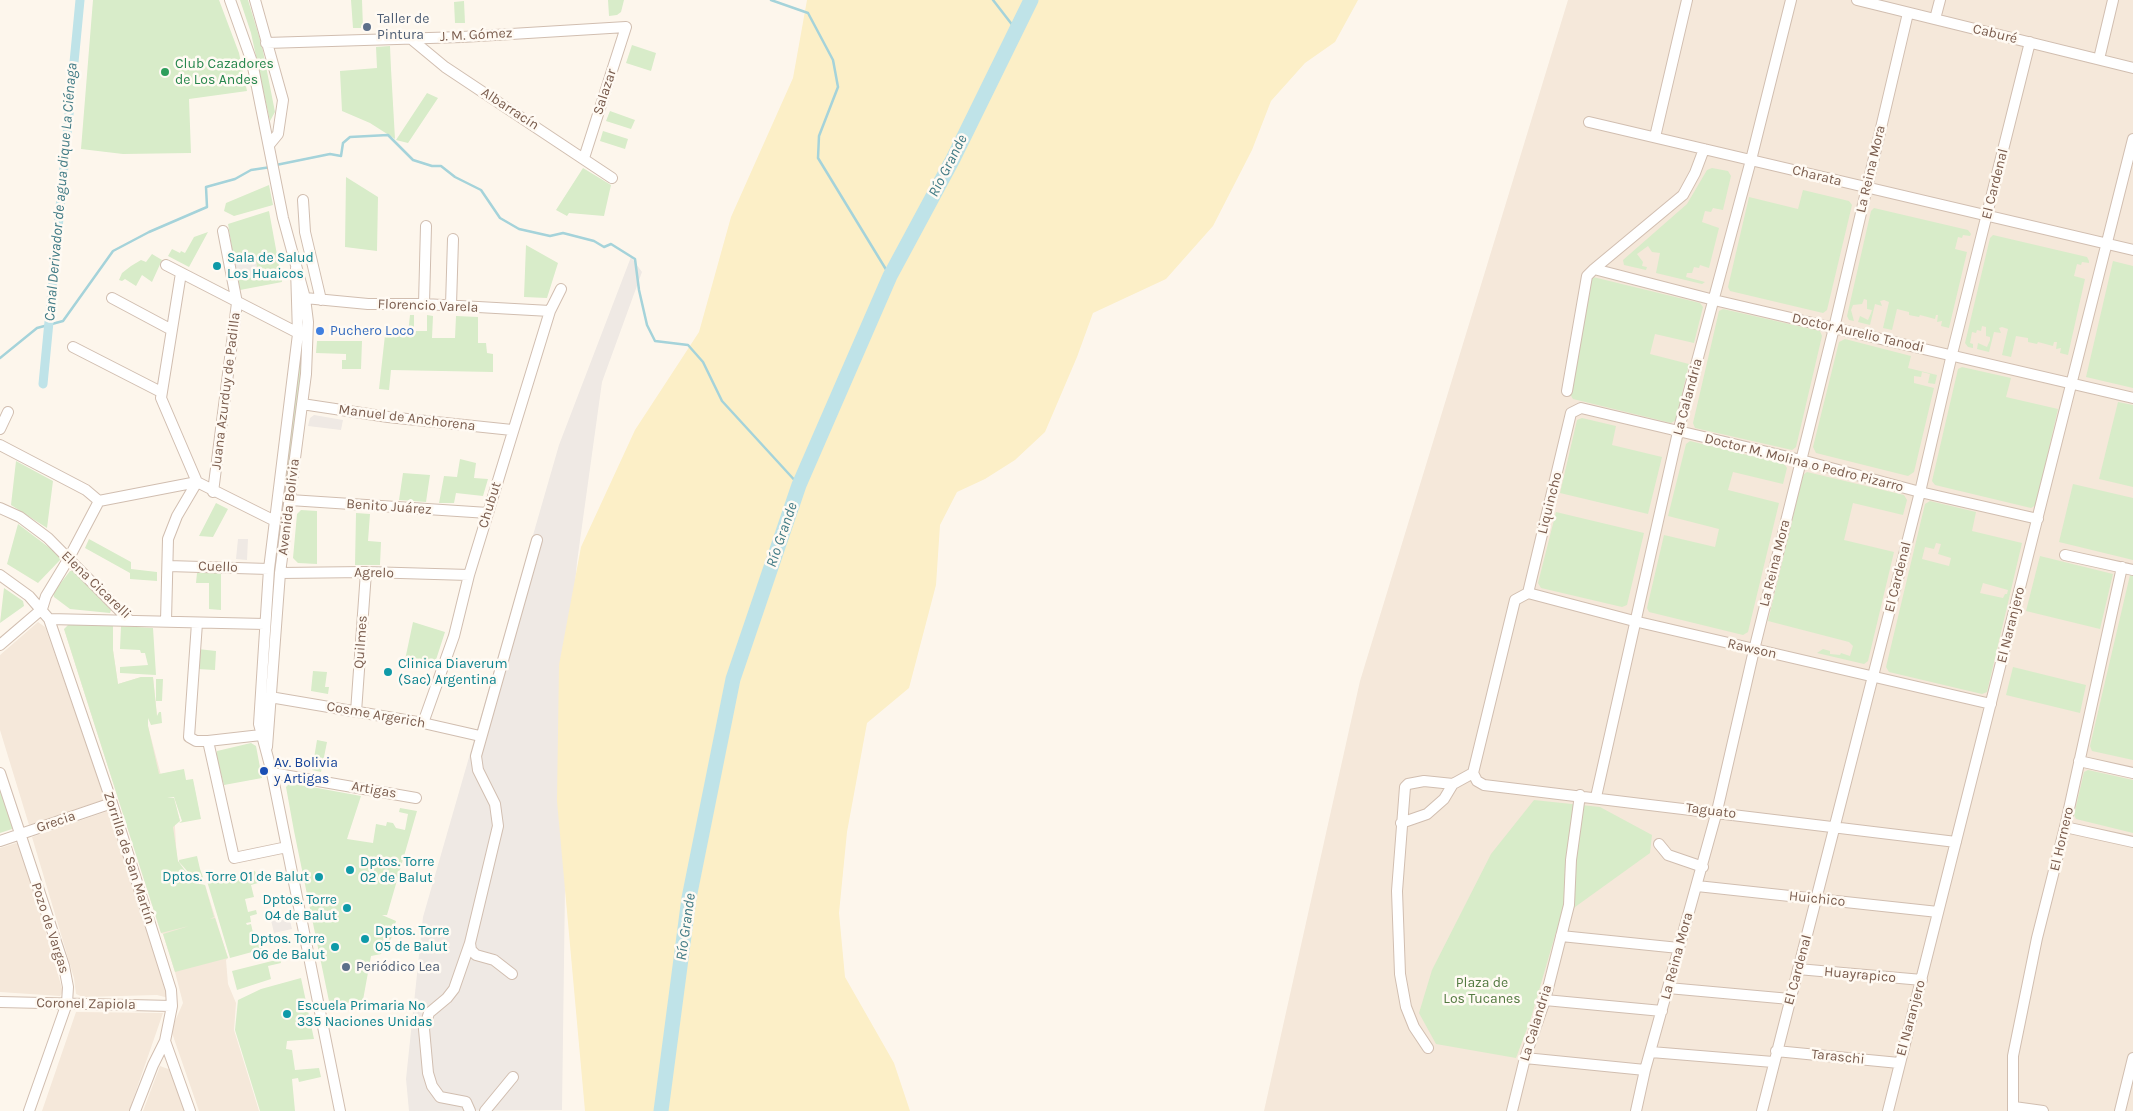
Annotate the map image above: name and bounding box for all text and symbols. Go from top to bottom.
place label: Taller de Pintura [377,11,429,44]
street label: Caburé [1971,20,2019,48]
marker: Taller de Pintura [361,21,373,33]
street label: J. M. Gómez [439,25,513,45]
place label: Club Cazadores de Los Andes [175,56,274,88]
water label: Canal Derivador de agua dique La Ciénaga [41,62,81,322]
marker: Club Cazadores de Los Andes [159,66,171,78]
street label: Salazar [590,67,620,117]
street label: Albarracín [478,84,542,134]
street label: La Reina Mora [1853,124,1889,214]
water label: Río Grande [925,132,971,200]
street label: El Cardenal [1978,147,2012,221]
street label: Charata [1790,162,1844,190]
place label: Sala de Salud Los Huaicos [227,250,314,282]
marker: Sala de Salud Los Huaicos [211,260,223,272]
street label: Florencio Varela [377,296,479,316]
street label: Doctor Aurelio Tanodi [1790,310,1926,356]
street label: Juana Azurduy de Padilla [208,311,244,471]
place label: Puchero Loco [330,323,414,339]
marker: Puchero Loco [314,325,326,337]
street label: La Calandria [1670,357,1706,437]
street label: Manuel de Anchorena [338,401,476,435]
street label: Doctor M. Molina o Pedro Pizarro [1703,430,1905,496]
street label: Avenida Bolivia [275,458,303,556]
street label: Liquincho [1534,470,1566,536]
street label: Chubut [475,480,505,530]
street label: Benito Juárez [346,496,432,518]
water label: Río Grande [763,500,801,570]
street label: La Reina Mora [1756,518,1794,608]
street label: El Cardenal [1881,540,1915,614]
street label: Elena Cicarelli [58,548,134,622]
street label: Cuello [198,558,238,576]
street label: Agrelo [354,564,394,582]
street label: El Naranjero [1993,585,2029,665]
street label: Quilmes [351,615,371,669]
street label: Rawson [1726,635,1778,663]
place label: Clinica Diaverum (Sac) Argentina [398,656,508,689]
marker: Clinica Diaverum (Sac) Argentina [382,666,394,678]
street label: Cosme Argerich [325,698,427,732]
place label: Av. Bolivia y Artigas [274,755,338,788]
marker: Av. Bolivia y Artigas [258,765,270,777]
street label: Artigas [350,778,398,802]
street label: Zorrilla de San Martín [100,790,158,926]
street label: Taguato [1685,800,1737,822]
street label: El Hornero [2046,805,2078,873]
street label: Grecia [34,807,78,837]
place label: Dptos. Torre 02 de Balut [360,854,434,886]
marker: Dptos. Torre 02 de Balut [344,864,356,876]
place label: Dptos. Torre 01 de Balut [162,869,309,885]
marker: Dptos. Torre 01 de Balut [313,871,325,883]
street label: Pozo de Vargas [27,880,73,976]
street label: Huichico [1788,888,1846,910]
place label: Dptos. Torre 04 de Balut [263,892,337,924]
water label: Río Grande [672,892,700,962]
marker: Dptos. Torre 04 de Balut [341,902,353,914]
street label: La Reina Mora [1657,911,1697,1001]
place label: Dptos. Torre 05 de Balut [375,923,449,956]
place label: Dptos. Torre 06 de Balut [251,931,325,964]
marker: Dptos. Torre 05 de Balut [359,933,371,945]
street label: El Cardenal [1781,933,1815,1007]
marker: Dptos. Torre 06 de Balut [329,941,341,953]
place label: Periódico Lea [356,959,440,975]
marker: Periódico Lea [340,961,352,973]
street label: Huayrapico [1823,963,1897,987]
park label: Plaza de Los Tucanes [1443,975,1521,1008]
street label: El Naranjero [1893,978,1929,1058]
street label: La Calandria [1516,983,1556,1063]
street label: Coronel Zapiola [36,995,136,1013]
place label: Escuela Primaria Nº 335 Naciones Unidas [297,998,433,1030]
marker: Escuela Primaria Nº 335 Naciones Unidas [281,1008,293,1020]
street label: Taraschi [1811,1046,1865,1068]

